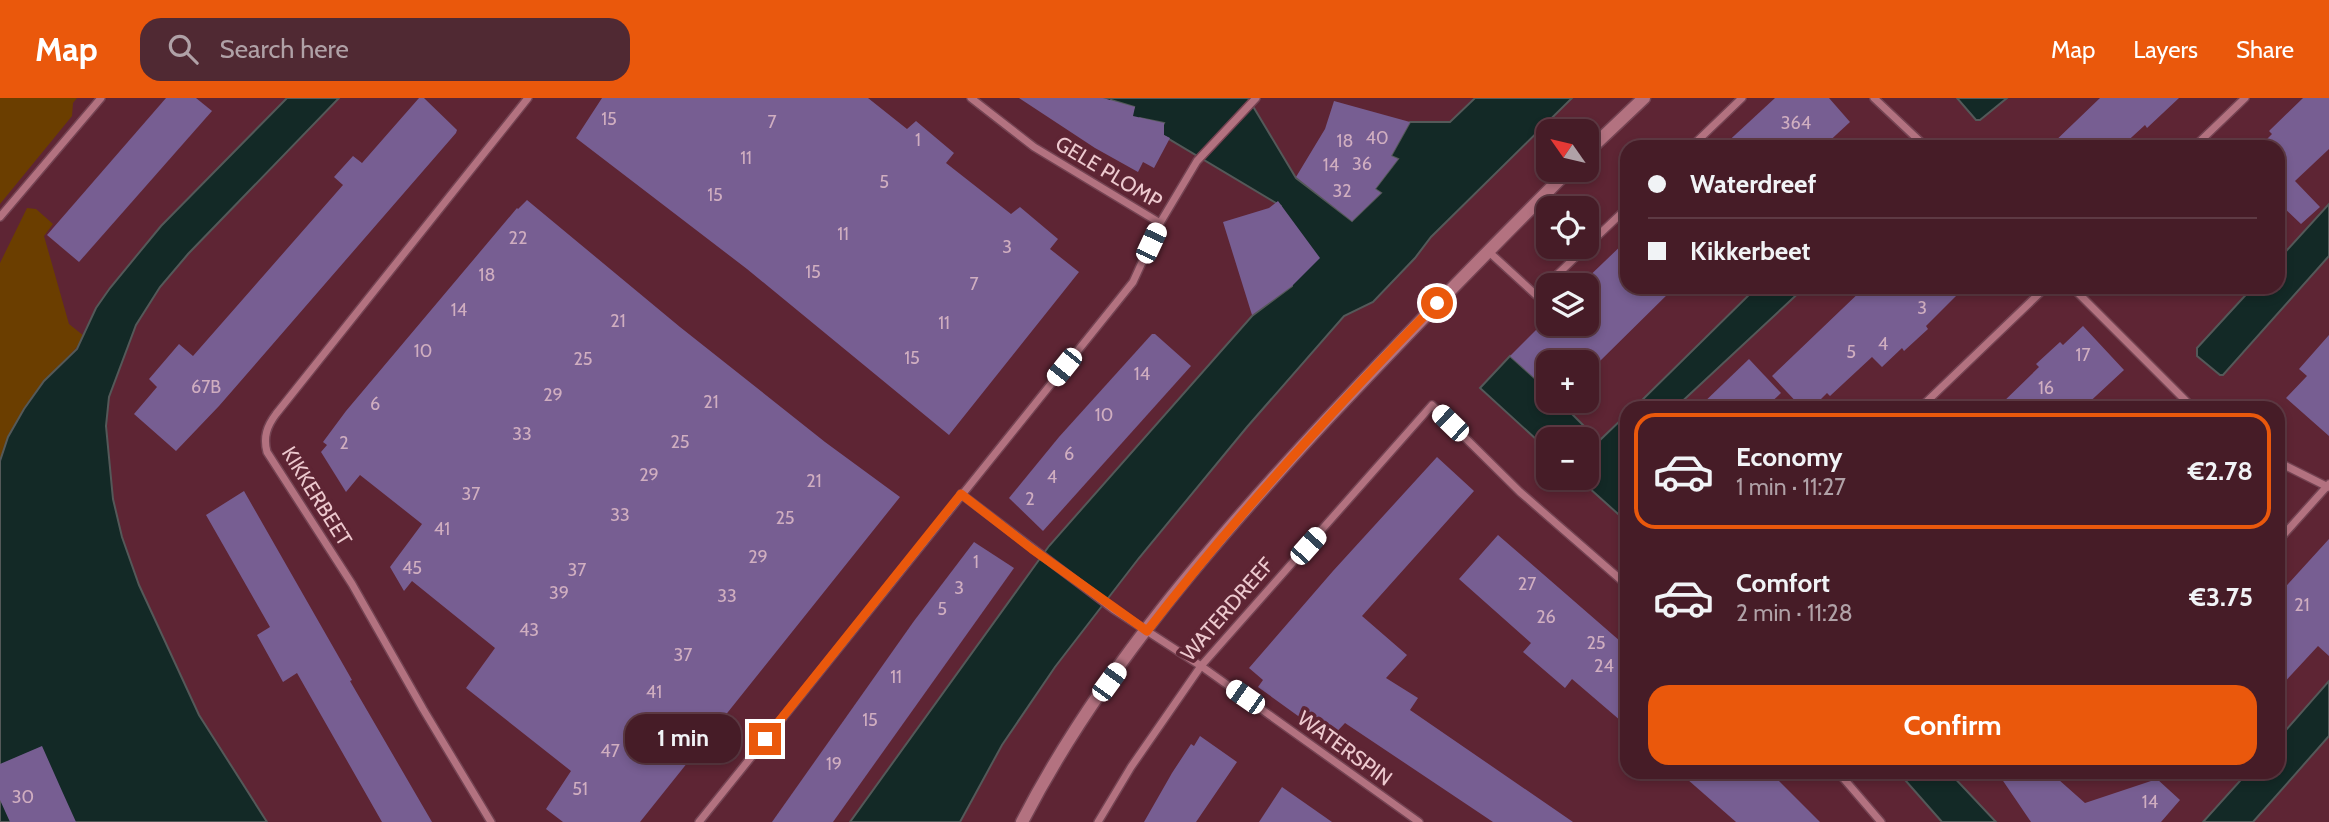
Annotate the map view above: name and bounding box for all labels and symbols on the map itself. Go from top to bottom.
house number: 15 [601,108,617,130]
house number: 7 [767,111,777,133]
house number: 364 [1781,112,1811,134]
north arrow [1536,119,1600,182]
house number: 40 [1366,127,1388,149]
house number: 1 [915,129,921,151]
street label: GELE PLOMP [1051,130,1167,214]
house number: 18 [1337,130,1353,152]
house number: 11 [740,147,752,169]
house number: 36 [1352,153,1372,175]
house number: 14 [1323,154,1339,176]
house number: 5 [879,171,889,193]
house number: 32 [1332,180,1352,202]
house number: 15 [707,184,723,206]
car [1133,220,1170,266]
house number: 11 [837,223,849,245]
house number: 22 [509,227,527,249]
house number: 3 [1002,236,1012,258]
house number: 15 [805,261,821,283]
house number: 18 [479,264,495,286]
house number: 7 [969,273,979,295]
route start [1421,287,1453,319]
house number: 3 [1917,297,1927,319]
house number: 14 [451,299,467,321]
house number: 21 [610,310,626,332]
house number: 11 [938,312,950,334]
house number: 4 [1878,333,1888,355]
house number: 10 [414,340,432,362]
house number: 5 [1846,341,1856,363]
car [1043,344,1086,390]
house number: 17 [2076,344,2090,366]
house number: 15 [904,347,920,369]
house number: 25 [573,348,593,370]
house number: 14 [1134,363,1150,385]
house number: 67B [191,376,221,398]
house number: 16 [2038,377,2054,399]
house number: 29 [543,384,563,406]
house number: 21 [703,391,719,413]
house number: 6 [370,393,380,415]
car [1428,401,1473,445]
house number: 10 [1095,404,1113,426]
house number: 33 [512,423,532,445]
house number: 25 [670,431,690,453]
house number: 2 [339,432,349,454]
street label: KIKKERBEET [277,442,357,550]
house number: 6 [1064,443,1074,465]
house number: 29 [639,464,659,486]
house number: 4 [1047,466,1057,488]
house number: 21 [806,470,822,492]
house number: 37 [462,483,480,505]
house number: 2 [1025,488,1035,510]
house number: 33 [610,504,630,526]
house number: 25 [775,507,795,529]
house number: 41 [434,518,450,540]
car [1287,523,1330,569]
house number: 29 [748,546,768,568]
house number: 1 [973,551,979,573]
street label: WATERDREEF [1175,552,1279,666]
house number: 45 [402,557,422,579]
house number: 37 [568,559,586,581]
house number: 27 [1518,573,1536,595]
house number: 3 [954,577,964,599]
house number: 39 [549,582,569,604]
house number: 33 [717,585,737,607]
house number: 21 [2294,594,2310,616]
house number: 5 [937,598,947,620]
house number: 26 [1536,606,1556,628]
house number: 43 [519,619,539,641]
house number: 25 [1586,632,1606,654]
house number: 37 [674,644,692,666]
house number: 24 [1594,655,1614,677]
car [1089,659,1130,705]
house number: 11 [890,666,902,688]
car [1222,676,1269,718]
house number: 41 [646,681,662,703]
street label: WATERSPIN [1293,705,1397,791]
house number: 15 [862,709,878,731]
callout: 1 min [625,714,740,764]
route end [749,723,781,755]
house number: 47 [600,740,620,762]
house number: 19 [826,753,842,775]
house number: 51 [572,778,588,800]
house number: 30 [12,786,34,808]
house number: 14 [2142,791,2158,813]

